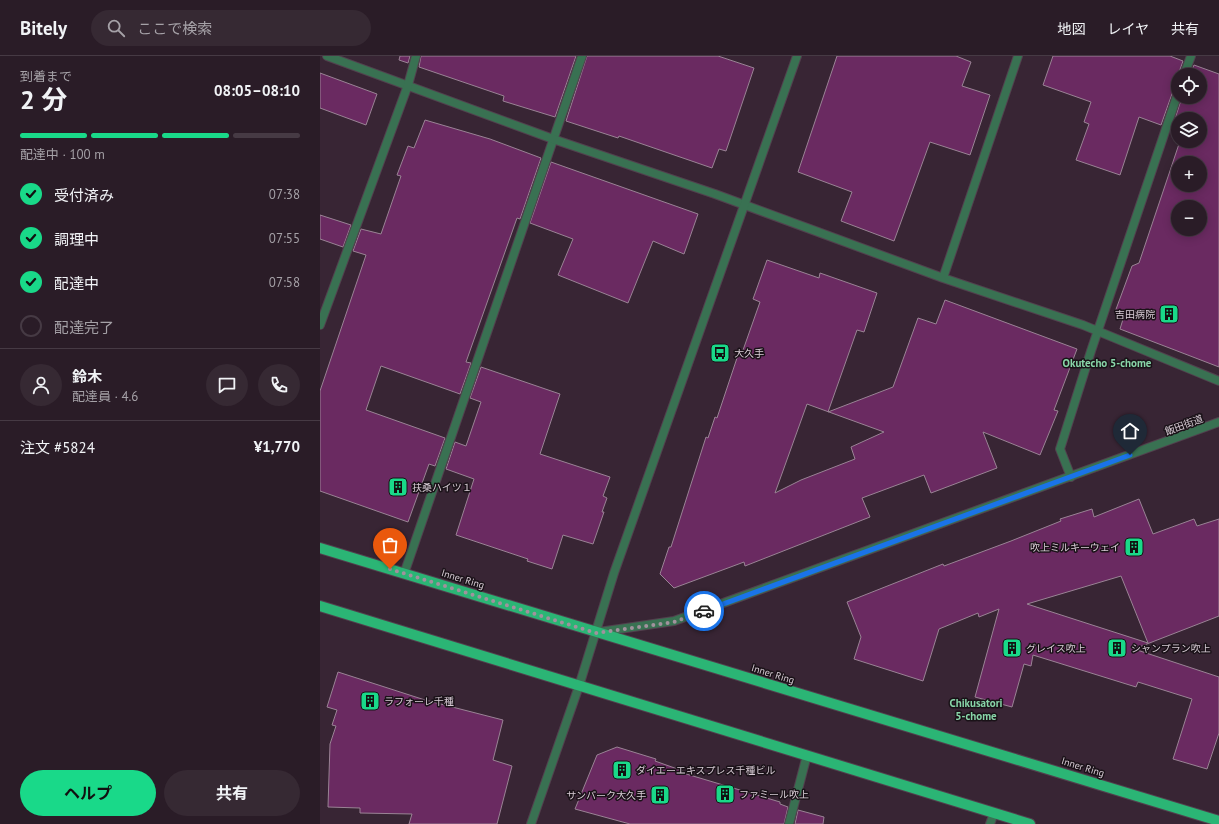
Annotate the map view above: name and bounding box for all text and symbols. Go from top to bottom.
search box [91,10,371,46]
text: Bitely [20,16,67,40]
icon: search [105,17,127,39]
text: ここで検索 [137,19,212,38]
text: 地図 [1057,20,1085,38]
text: レイヤ [1107,20,1149,38]
text: 共有 [1171,20,1199,38]
text: 到着まで [20,68,72,85]
map controls [1171,68,1207,236]
button: locate [1171,68,1207,104]
text: 08:05–08:10 [214,81,300,100]
text: 2 分 [20,83,67,116]
button: layers [1171,112,1207,148]
text: 配達中 · 100 m [20,146,105,163]
button: + [1171,156,1207,192]
icon: check [20,183,42,205]
text: 受付済み [54,186,114,205]
text: 07:38 [269,186,300,203]
button: − [1171,200,1207,236]
icon: check [20,227,42,249]
text: 調理中 [54,230,99,249]
text: 07:55 [269,230,300,247]
icon: check [20,271,42,293]
text: 配達中 [54,274,99,293]
text: 07:58 [269,274,300,291]
building icon: 吉田病院 [1158,303,1180,325]
place label: 吉田病院 [1115,308,1155,321]
text: 配達完了 [54,318,114,337]
bus stop icon: 大久手 [709,342,731,364]
place label: 大久手 [734,347,764,360]
district label: Okutecho 5-chome [1063,356,1152,370]
button: person [20,364,62,406]
button: chat [206,364,248,406]
button: phone [258,364,300,406]
text: 鈴木 [72,367,102,386]
text: 配達員 · 4.6 [72,388,138,405]
street label: 飯田街道 [1163,412,1205,438]
pin [1113,414,1147,455]
icon: home [1119,420,1141,442]
text: ¥1,770 [254,437,300,456]
text: 注文 #5824 [20,438,95,457]
building icon: 扶桑ハイツ１ [387,476,409,498]
place label: 扶桑ハイツ１ [412,481,472,494]
pin [373,528,407,569]
icon: bag [379,534,401,556]
building icon: 吹上ミルキーウェイ [1123,536,1145,558]
place label: 吹上ミルキーウェイ [1030,541,1120,554]
street label: Inner Ring [440,566,486,592]
courier [684,591,724,631]
icon: car [693,600,715,622]
building icon: グレイス吹上 [1001,637,1023,659]
building icon: シャンプラン吹上 [1106,637,1128,659]
place label: グレイス吹上 [1026,642,1086,655]
place label: シャンプラン吹上 [1131,642,1211,655]
street label: Inner Ring [750,661,796,687]
building icon: ラフォーレ千種 [359,690,381,712]
place label: ラフォーレ千種 [384,695,454,708]
district label: Chikusatori 5-chome [949,696,1003,723]
street label: Inner Ring [1060,754,1106,780]
building icon: ダイエーエキスプレス千種ビル [611,759,633,781]
place label: ダイエーエキスプレス千種ビル [636,764,776,777]
button: ヘルプ [20,770,156,816]
button: 共有 [164,770,300,816]
building icon: ファミール吹上 [714,783,736,805]
building icon: サンパーク大久手 [649,784,671,806]
place label: ファミール吹上 [739,788,809,801]
place label: サンパーク大久手 [566,789,646,802]

